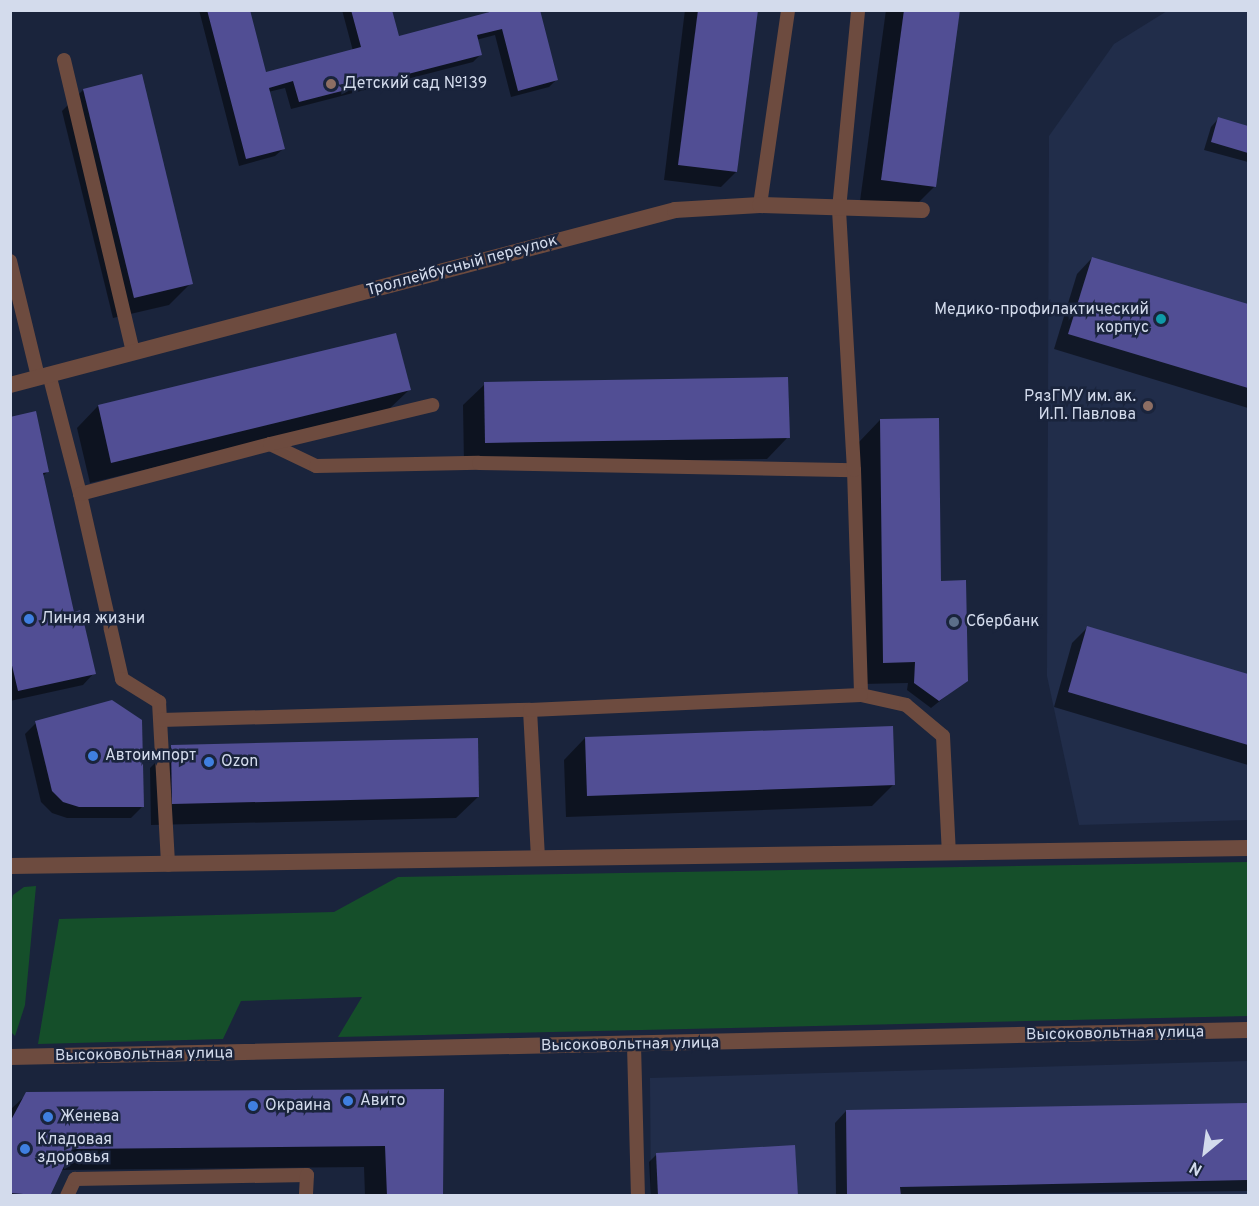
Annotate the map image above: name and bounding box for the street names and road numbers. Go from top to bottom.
street label: Троллейбусный переулок [364,231,560,301]
street label: Высоковольтная улица [1026,1023,1204,1045]
street label: Высоковольтная улица [541,1034,719,1056]
street label: Высоковольтная улица [55,1044,233,1066]

